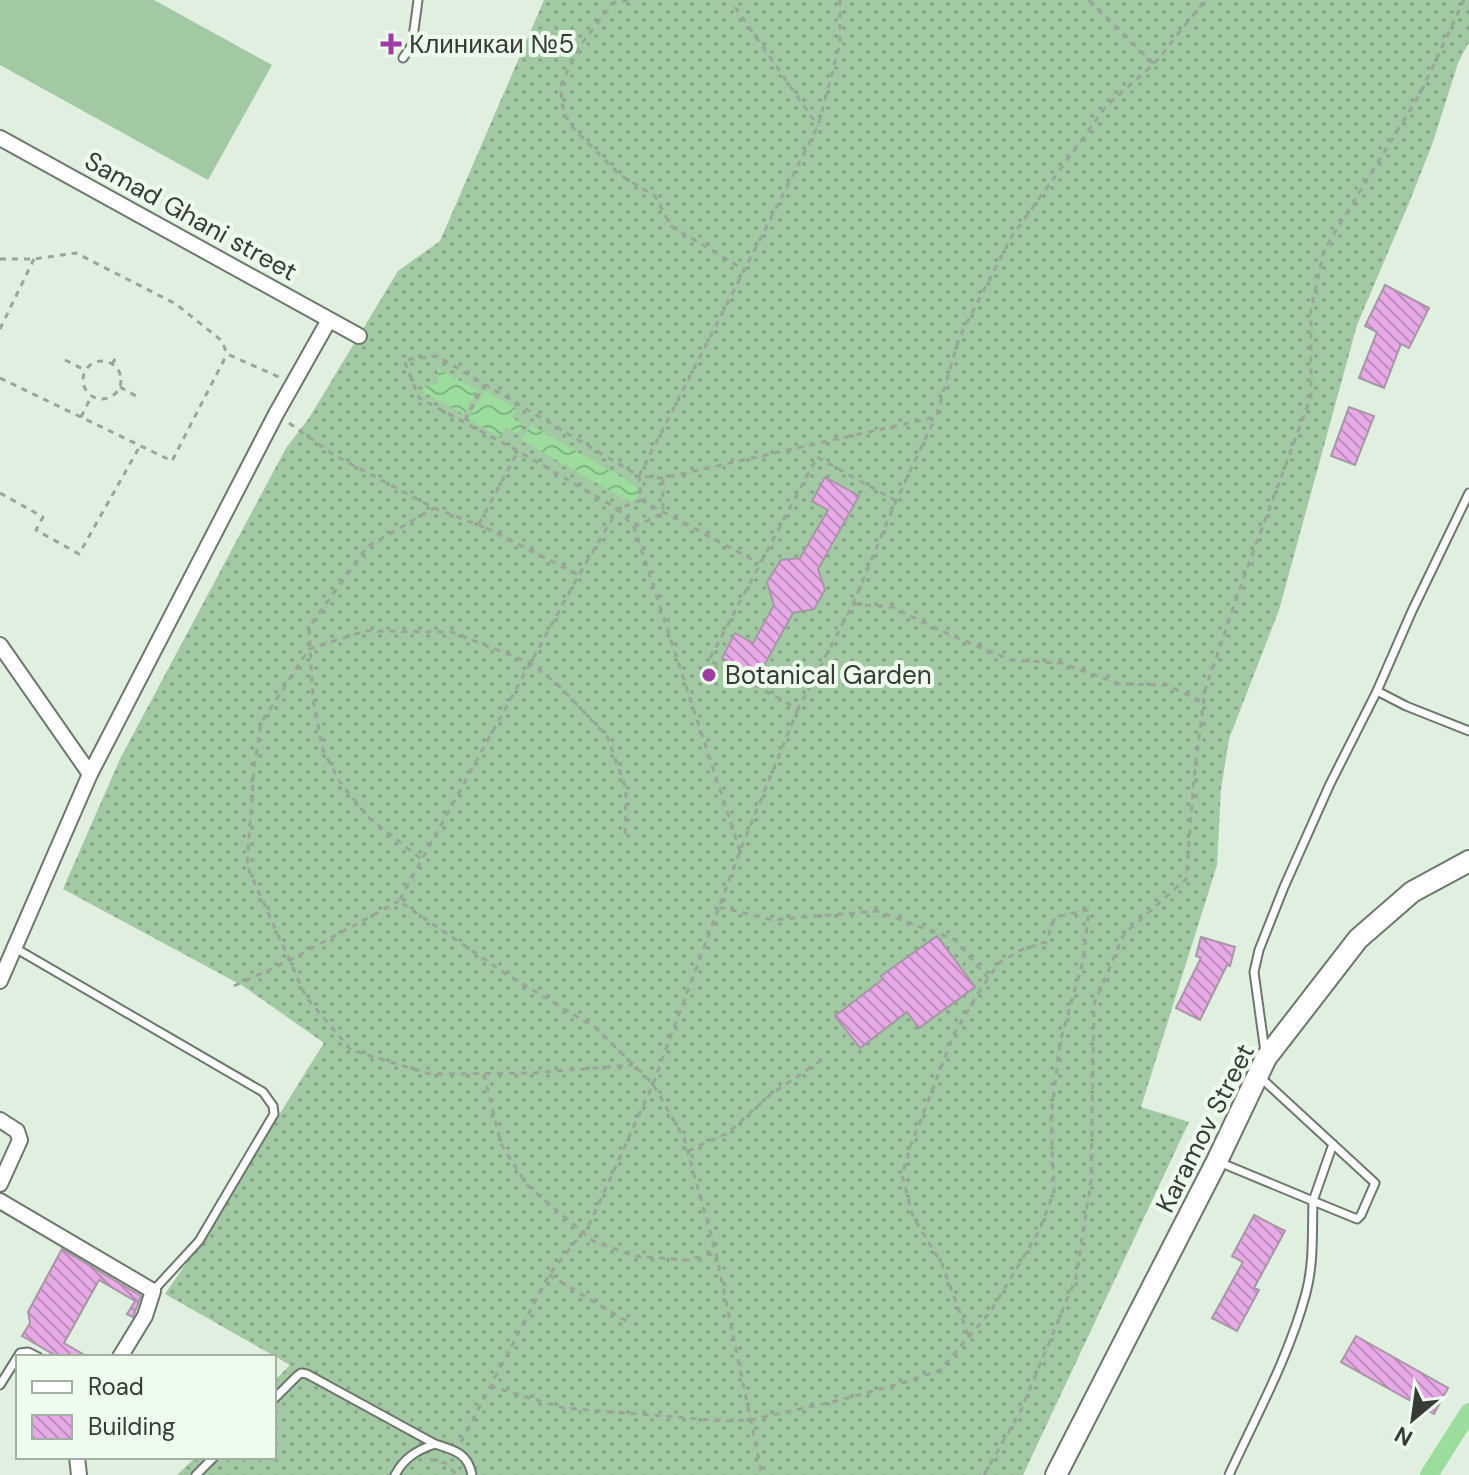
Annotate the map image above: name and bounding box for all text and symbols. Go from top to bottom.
place label: Клиникаи №5 [409,27,574,61]
marker: Клиникаи №5 [380,33,402,55]
street label: Samad Ghani street [79,144,303,288]
place label: Botanical Garden [725,658,932,692]
marker: Botanical Garden [700,666,718,684]
street label: Karamov Street [1148,1038,1262,1218]
legend [16,1355,276,1459]
text: Road [88,1371,144,1402]
north arrow [1373,1379,1453,1459]
text: Building [88,1411,175,1442]
text: N [1389,1419,1418,1453]

